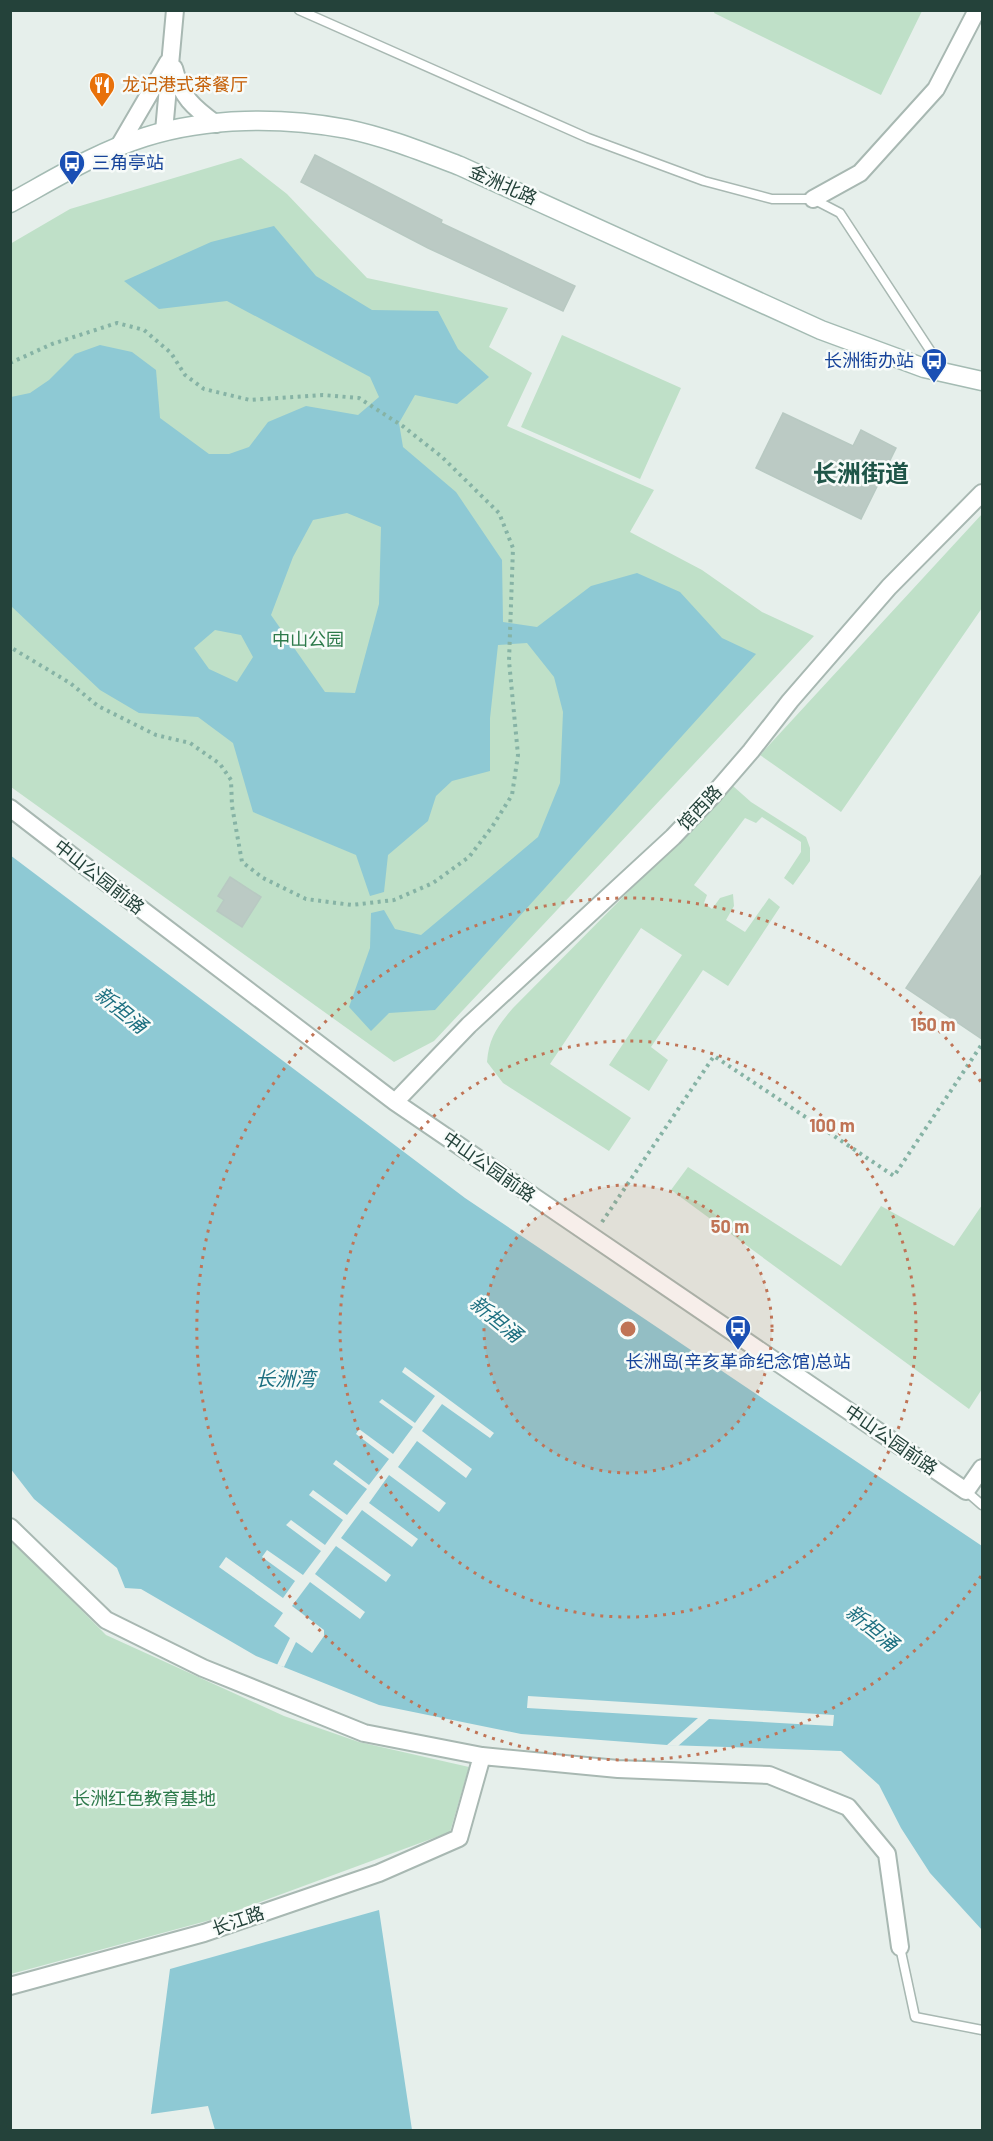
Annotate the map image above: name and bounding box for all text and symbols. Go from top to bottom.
restaurant icon: 龙记港式茶餐厅 [87,70,117,108]
place label: 龙记港式茶餐厅 [122,73,248,95]
bus stop icon: 三角亭站 [57,148,87,186]
place label: 三角亭站 [92,151,164,173]
street label: 金洲北路 [466,159,541,209]
bus stop icon: 长洲街办站 [919,346,949,384]
place label: 长洲街办站 [824,349,914,371]
district label: 长洲街道 [813,458,909,487]
park label: 中山公园 [272,628,344,650]
street label: 馆西路 [673,780,726,835]
street label: 中山公园前路 [50,834,149,918]
water label: 新担涌 [91,981,154,1039]
text: 150 m [911,1013,955,1035]
text: 100 m [809,1114,855,1136]
street label: 中山公园前路 [439,1126,540,1206]
text: 50 m [711,1215,749,1237]
water label: 新担涌 [466,1290,529,1348]
bus stop icon: 长洲岛(辛亥革命纪念馆)总站 [723,1313,753,1351]
centre of rings [618,1319,638,1339]
place label: 长洲岛(辛亥革命纪念馆)总站 [625,1350,851,1372]
water label: 长洲湾 [255,1366,318,1390]
street label: 中山公园前路 [841,1399,942,1479]
water label: 新担涌 [842,1599,905,1657]
park label: 长洲红色教育基地 [72,1787,216,1809]
street label: 长江路 [209,1901,267,1939]

